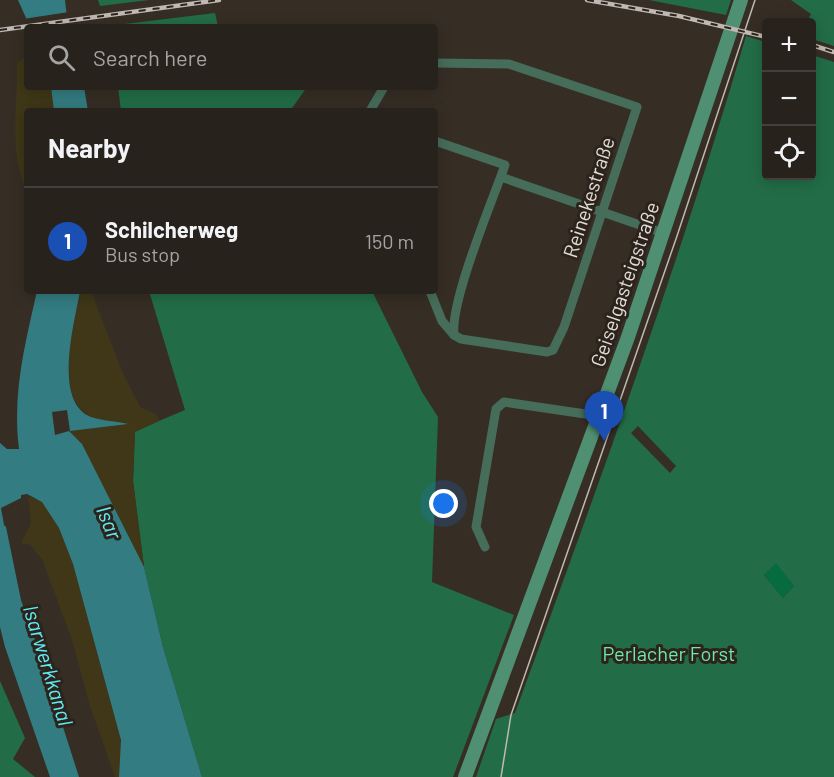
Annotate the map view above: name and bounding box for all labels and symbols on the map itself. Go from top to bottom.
street label: Reinekestraße [557,134,619,260]
street label: Geiselgasteigstraße [585,198,663,370]
pin: 1 [584,392,624,441]
your location [429,489,458,518]
water label: Isar [92,502,128,543]
water label: Isarwerkkanal [19,602,79,729]
park label: Perlacher Forst [603,641,735,665]

